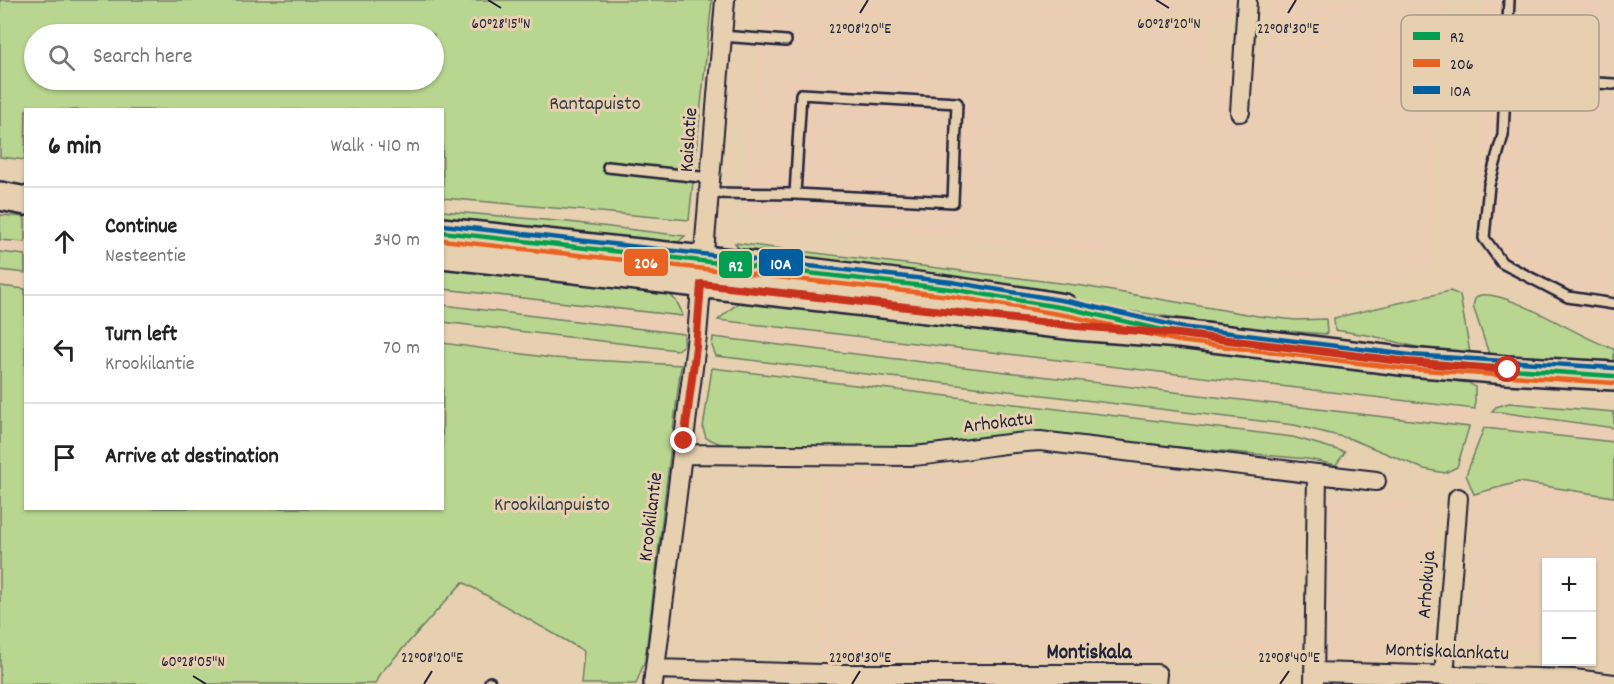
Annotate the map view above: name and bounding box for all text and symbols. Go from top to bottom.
text: 60°28'15"N [472,14,530,36]
text: 60°28'20"N [1137,14,1201,36]
legend [1401,15,1599,111]
text: 22°08'20"E [829,19,891,41]
text: 22°08'30"E [1257,19,1319,41]
search box [24,24,444,90]
text: R2 [1450,27,1465,50]
icon: search [45,41,78,74]
text: Search here [93,42,192,73]
text: 206 [1450,54,1474,77]
text: 10A [1450,81,1471,104]
park label: Rantapuisto [549,91,641,119]
street label: Kaislatie [674,107,706,173]
text: 6 min [48,129,101,166]
text: Walk · 410 m [331,133,420,161]
text: Continue [105,212,177,243]
icon: ahead [48,225,81,258]
text: 340 m [374,227,420,255]
text: Nesteentie [105,243,186,271]
line badge: 206 [623,248,669,277]
line badge: 10A [758,248,804,277]
line badge: R2 [718,250,753,279]
text: 206 [634,253,658,276]
text: 10A [771,254,792,277]
text: R2 [729,256,743,279]
text: Turn left [105,320,177,351]
icon: left [48,333,81,366]
text: 70 m [383,335,420,363]
text: Krookilantie [105,351,195,379]
route start [1494,356,1520,382]
street label: Arhokatu [962,406,1034,442]
route end [670,427,696,453]
icon: arrive [48,441,81,474]
text: Arrive at destination [105,442,279,473]
street label: Krookilantie [633,471,671,563]
park label: Krookilanpuisto [494,492,610,520]
street label: Arhokuja [1412,550,1444,620]
map controls [1542,558,1596,666]
button: + [1542,558,1596,612]
button: − [1542,612,1596,666]
street label: Montiskalankatu [1385,637,1509,669]
district label: Montiskala [1046,639,1133,669]
text: 22°08'20"E [401,648,463,670]
text: 22°08'30"E [829,648,891,670]
text: 22°08'40"E [1258,648,1320,670]
text: 60°28'05"N [161,652,225,674]

